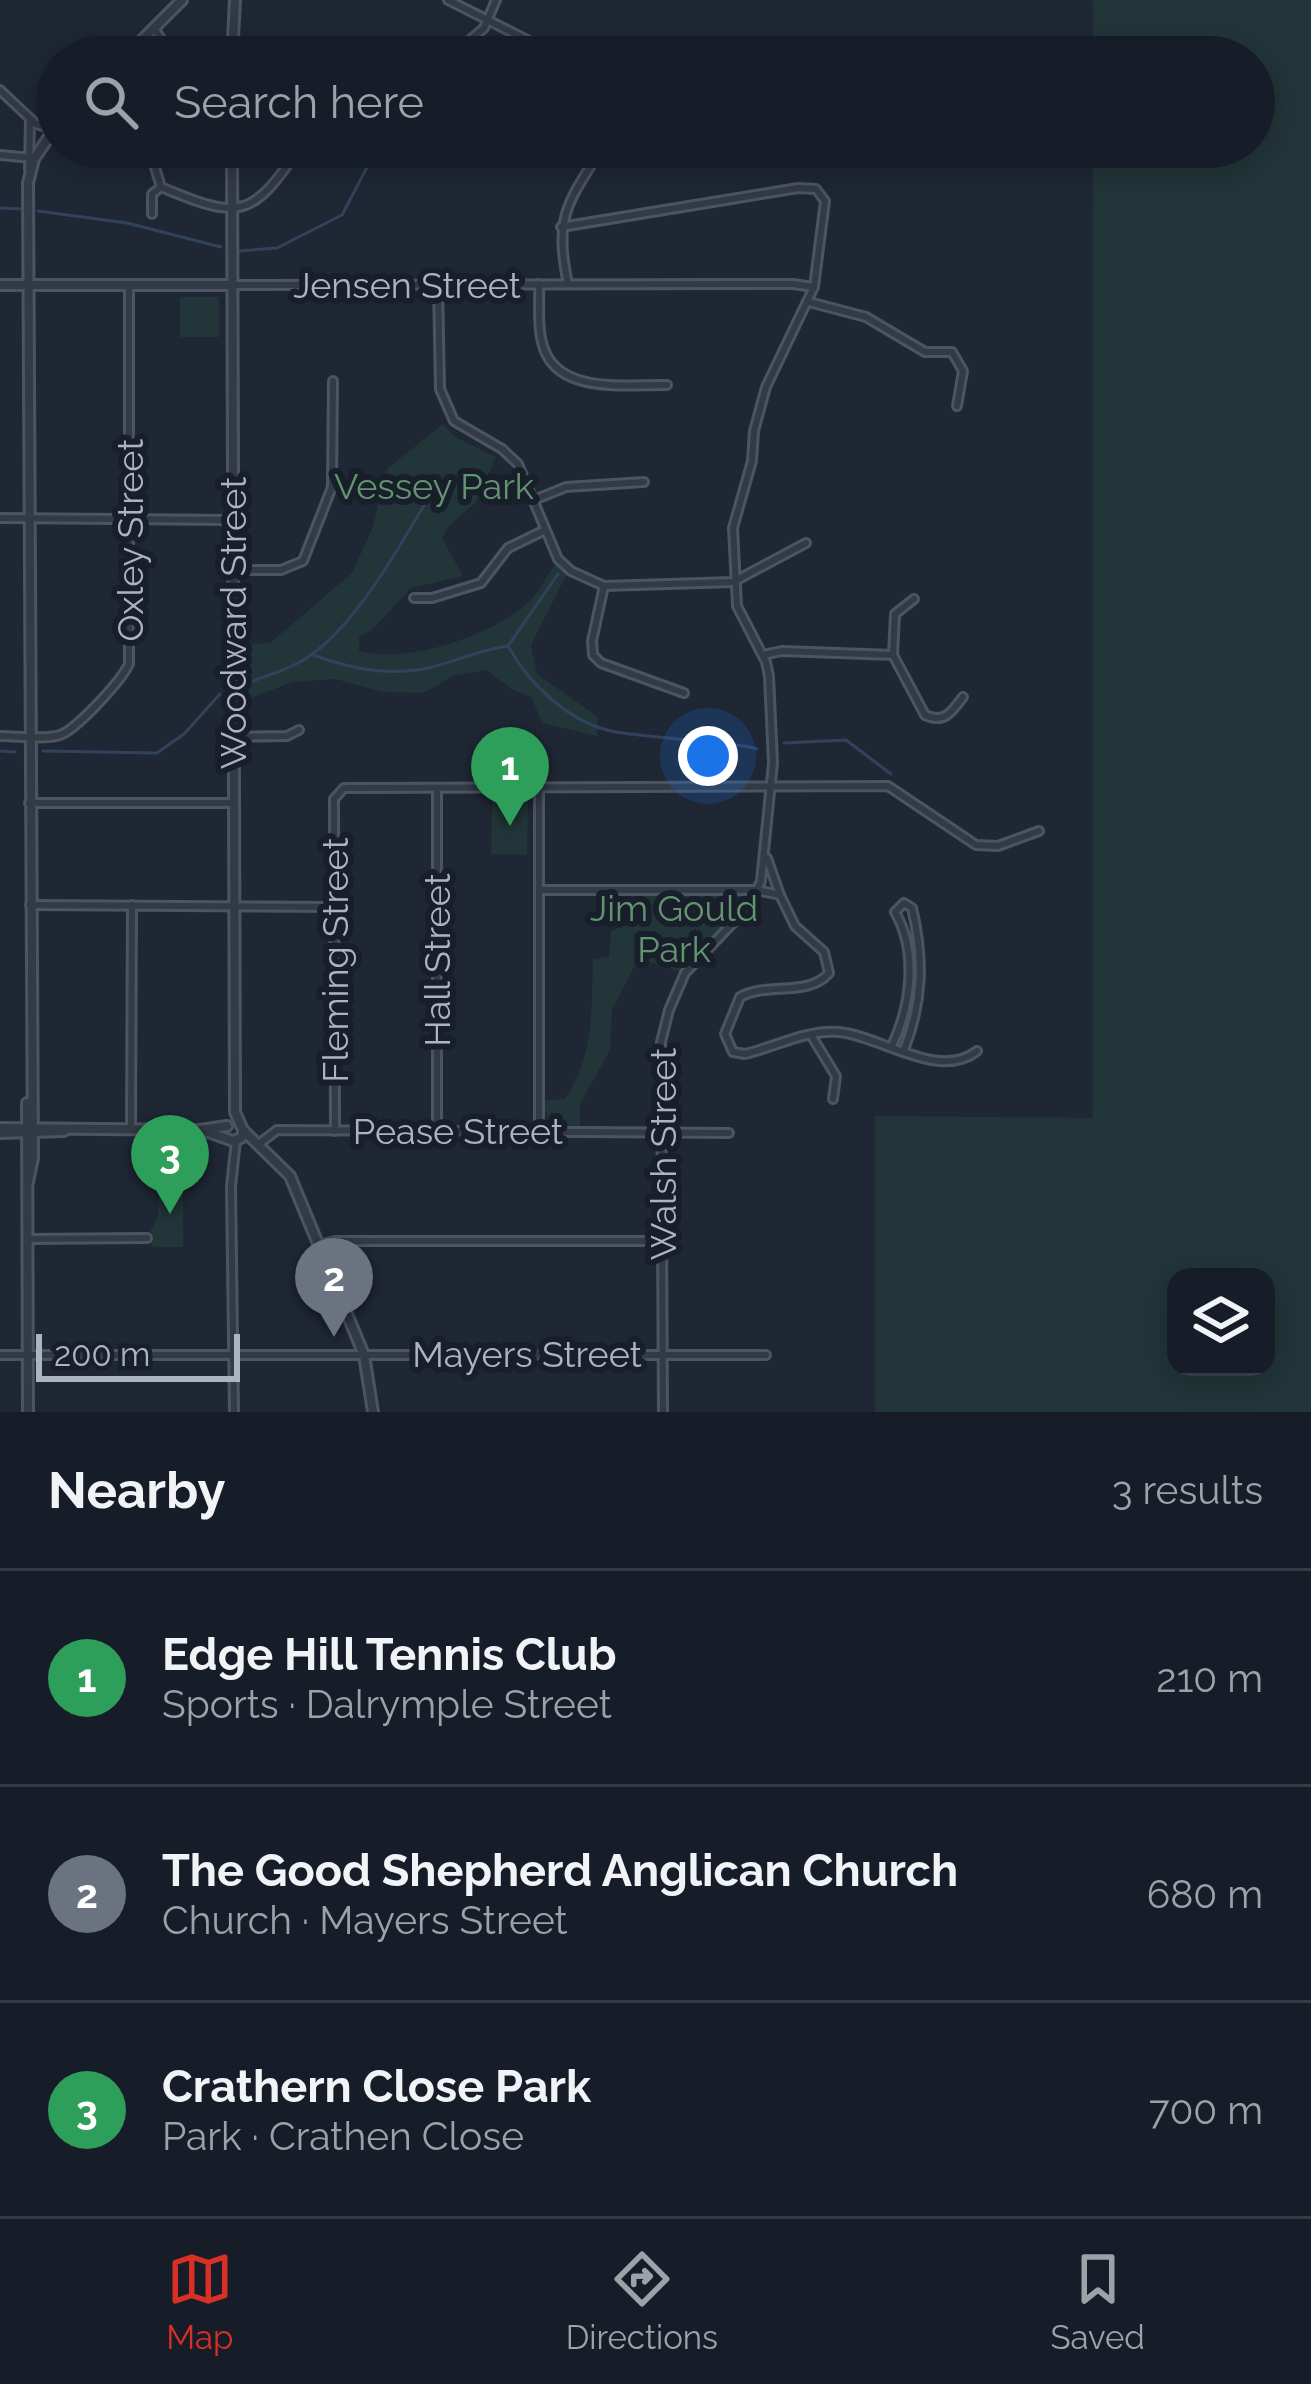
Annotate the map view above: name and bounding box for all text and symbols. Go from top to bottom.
search box [36,36,1275,168]
icon: search [78,69,144,135]
text: Search here [174,76,424,129]
street label: Jensen Street [293,264,521,306]
street label: Oxley Street [109,439,151,641]
park label: Vessey Park [334,465,534,507]
street label: Woodward Street [212,477,254,769]
your location [678,726,738,786]
pin: 1 [471,727,549,826]
street label: Fleming Street [314,837,356,1083]
street label: Hall Street [416,873,458,1047]
park label: Jim Gould Park [590,887,758,970]
street label: Walsh Street [642,1048,684,1260]
street label: Pease Street [353,1110,563,1152]
pin: 3 [131,1115,209,1214]
pin: 2 [295,1238,373,1337]
map controls [1167,1268,1275,1376]
button: layers [1167,1268,1275,1376]
scale bar [36,1328,240,1381]
street label: Mayers Street [412,1333,642,1375]
text: 200 m [54,1335,150,1374]
text: Nearby [48,1460,225,1520]
text: 3 results [1112,1467,1263,1513]
text: Edge Hill Tennis Club [162,1628,616,1681]
text: 1 [77,1655,97,1701]
text: 210 m [1156,1655,1263,1701]
text: Sports · Dalrymple Street [162,1681,612,1727]
text: The Good Shepherd Anglican Church [162,1844,958,1897]
text: 2 [76,1871,98,1917]
text: 680 m [1147,1871,1263,1917]
text: Church · Mayers Street [162,1897,568,1943]
text: Crathern Close Park [162,2060,591,2113]
text: 3 [76,2087,98,2133]
text: 700 m [1149,2087,1263,2133]
text: Park · Crathen Close [162,2113,524,2159]
tab: Map [166,2246,233,2357]
tab: Directions [566,2246,718,2357]
tab: Saved [1050,2246,1145,2357]

